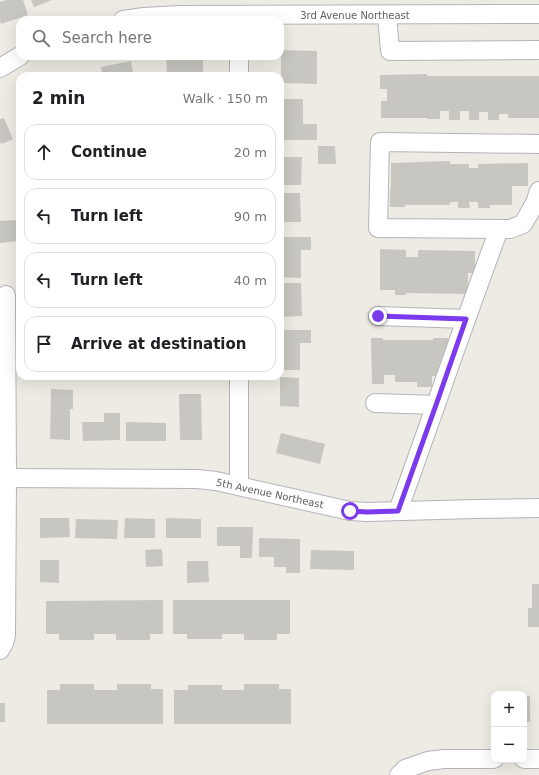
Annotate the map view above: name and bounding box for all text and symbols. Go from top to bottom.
street label: 3rd Avenue Northeast [300,10,410,21]
search box [16,16,284,60]
icon: search [30,27,52,49]
text: Search here [62,29,152,47]
text: 2 min [32,88,85,108]
text: Walk · 150 m [183,91,268,106]
icon: ahead [33,141,55,163]
text: Continue [71,143,147,161]
text: 20 m [234,145,267,160]
icon: left [33,205,55,227]
text: Turn left [71,207,143,225]
text: 90 m [234,209,267,224]
icon: left [33,269,55,291]
text: Turn left [71,271,143,289]
text: 40 m [234,273,267,288]
route end [369,307,387,325]
icon: arrive [33,333,55,355]
text: Arrive at destination [71,335,246,353]
street label: 5th Avenue Northeast [215,477,325,510]
route start [341,502,359,520]
map controls [491,691,527,763]
button: + [491,691,527,727]
button: − [491,727,527,763]

